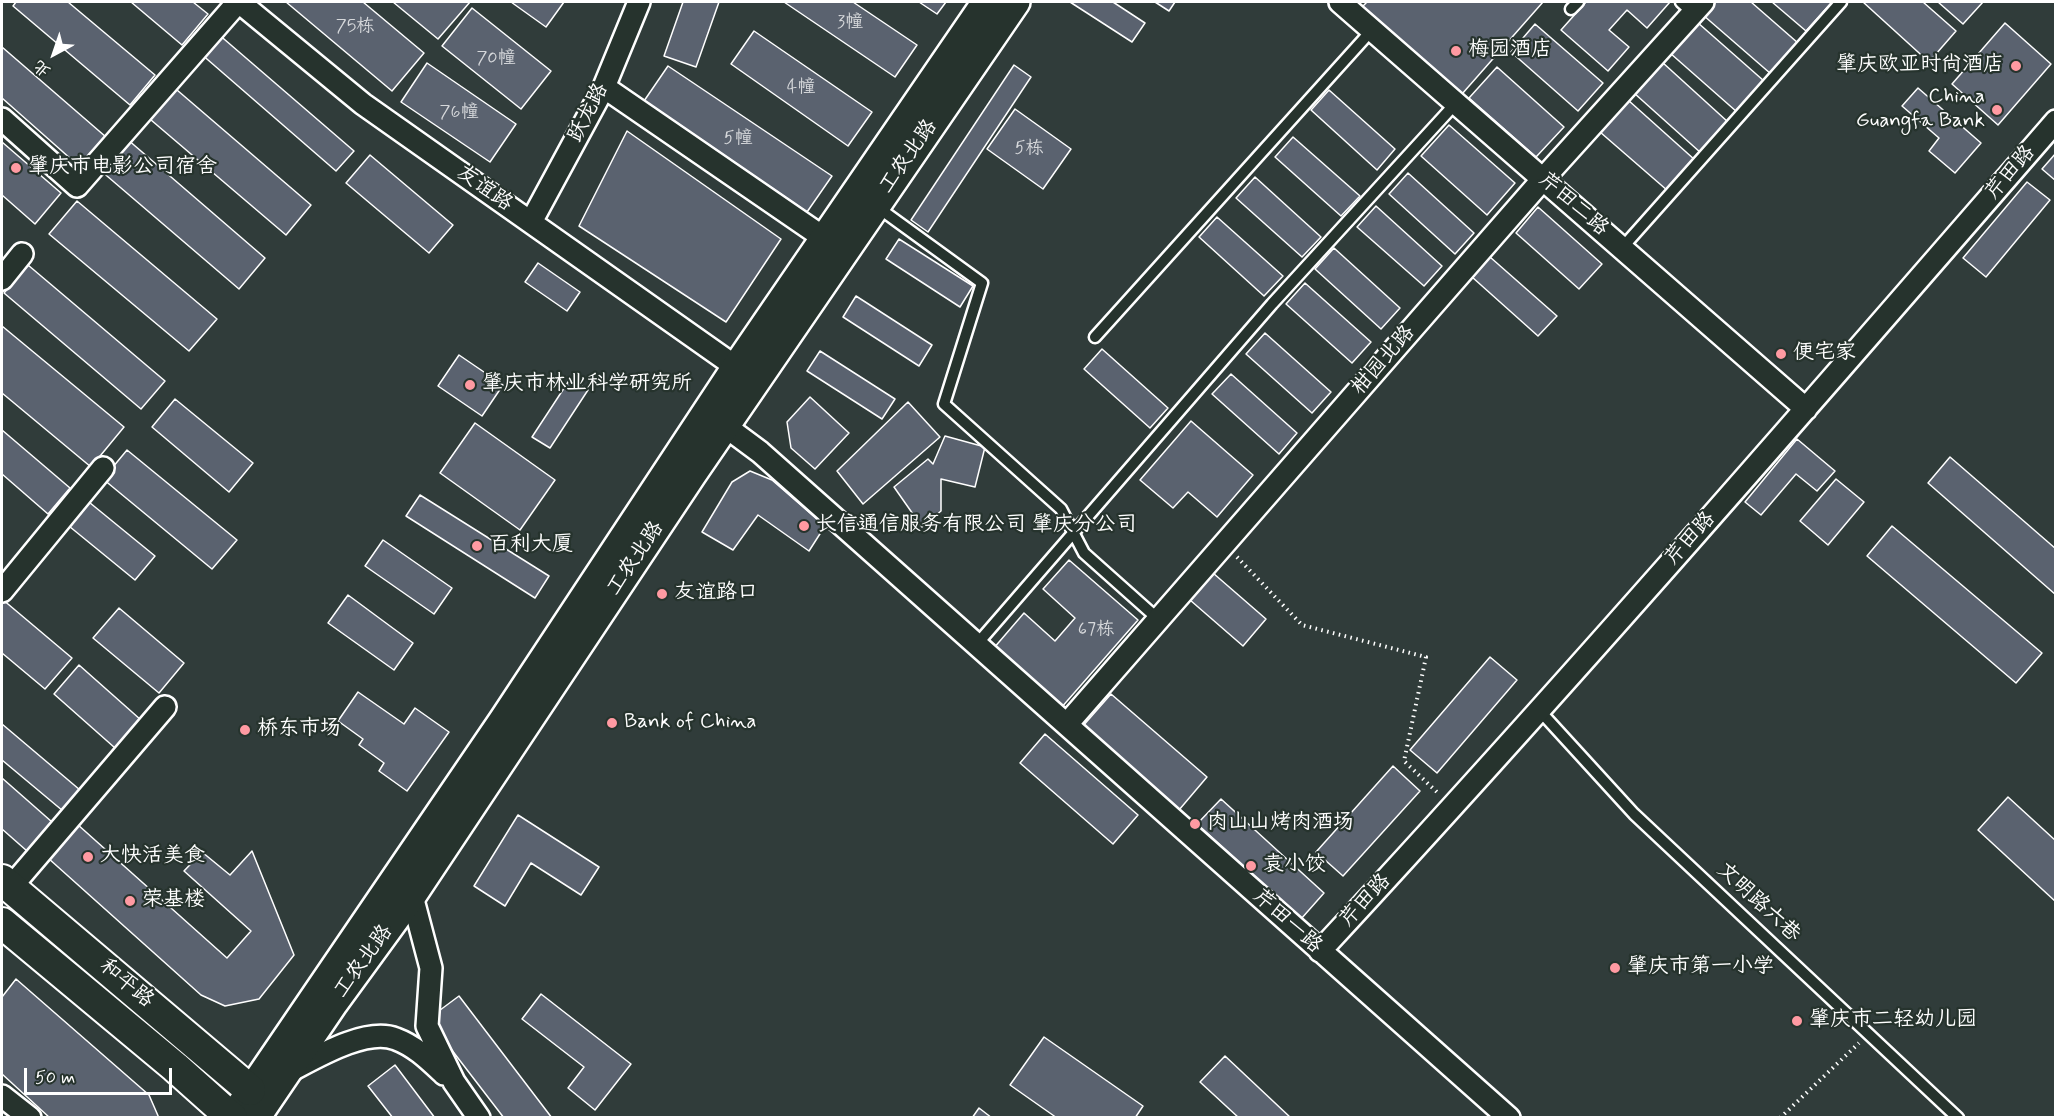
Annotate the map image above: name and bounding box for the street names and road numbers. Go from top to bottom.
street label: 跃龙路 [563,79,615,147]
street label: 工农北路 [875,115,943,199]
street label: 芹田路 [1981,141,2041,205]
street label: 友谊路 [451,161,517,217]
street label: 芹田二路 [1533,168,1613,242]
street label: 柑园北路 [1347,321,1421,401]
street label: 芹田路 [1661,507,1721,571]
street label: 工农北路 [602,517,670,601]
street label: 文明路六巷 [1711,858,1805,948]
street label: 芹田路 [1335,869,1397,933]
street label: 芹田一路 [1247,885,1327,959]
street label: 工农北路 [329,921,399,1003]
street label: 和平路 [94,954,158,1014]

